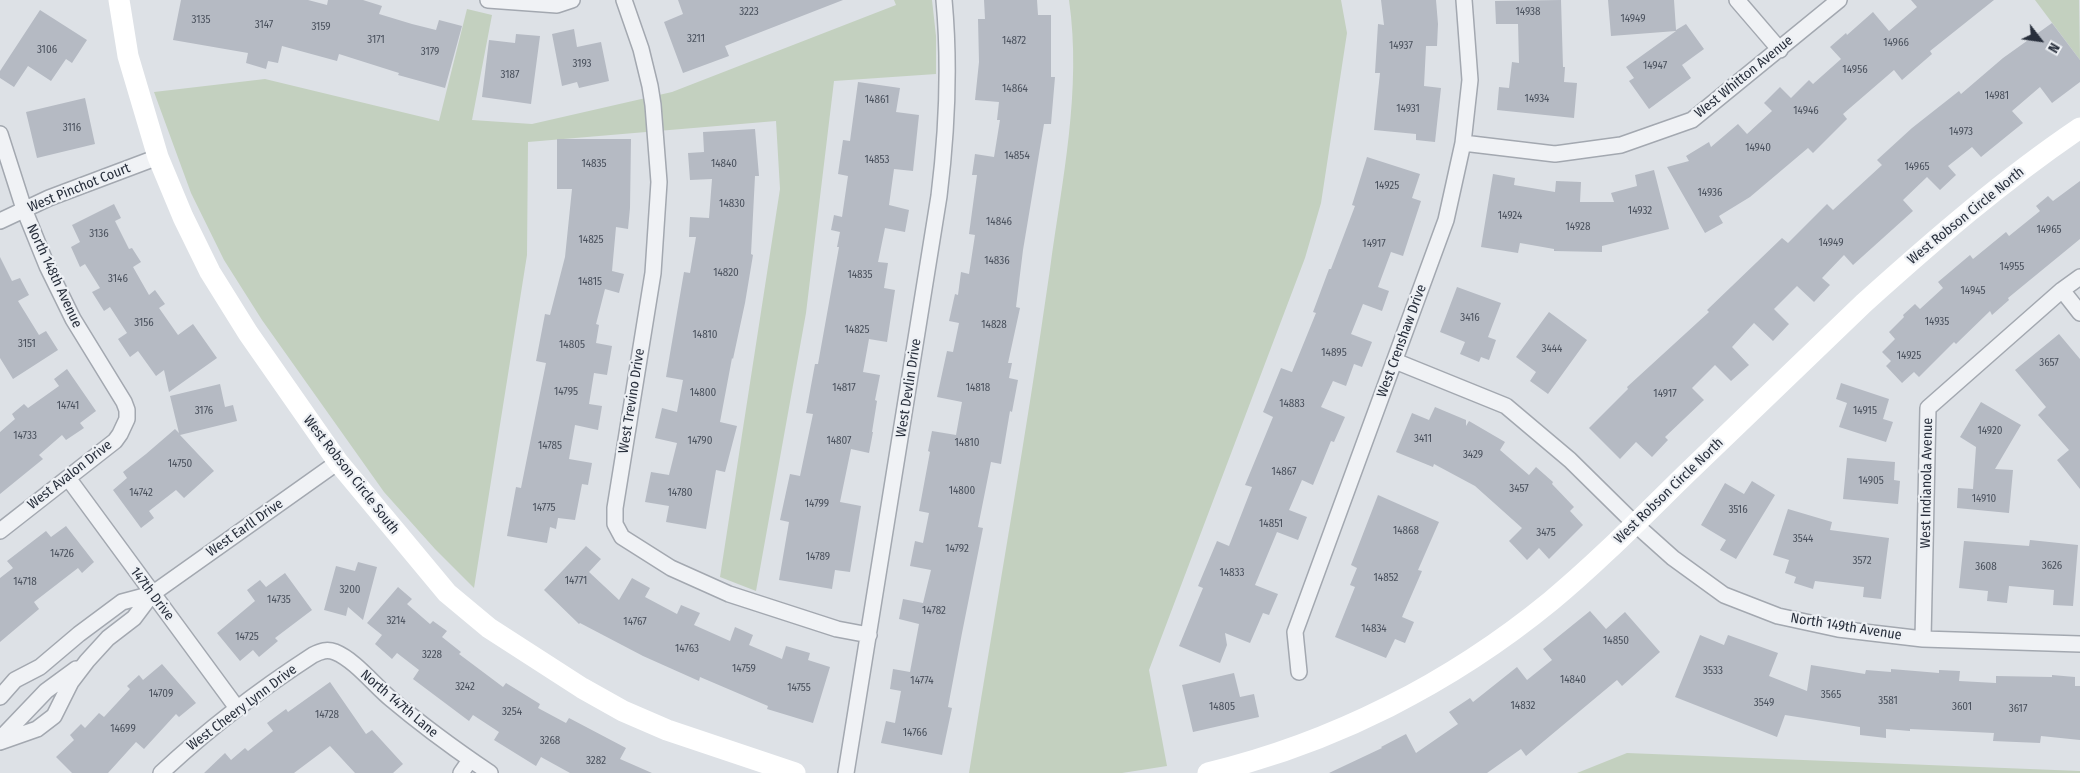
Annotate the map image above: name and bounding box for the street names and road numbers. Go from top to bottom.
street label: West Whitton Avenue [1691,32,1797,122]
street label: West Pinchot Court [25,160,133,216]
street label: West Robson Circle North [1904,164,2028,268]
street label: North 148th Avenue [23,221,85,331]
street label: West Crenshaw Drive [1374,282,1430,400]
street label: West Devlin Drive [893,337,925,439]
street label: West Trevino Drive [615,347,649,455]
street label: West Robson Circle South [299,412,403,538]
street label: West Indianola Avenue [1917,418,1937,548]
street label: West Robson Circle North [1611,435,1727,547]
street label: West Avalon Drive [24,437,116,513]
street label: West Earll Drive [203,495,287,561]
street label: 147th Drive [126,564,178,624]
street label: North 149th Avenue [1789,610,1903,644]
street label: West Cheery Lynn Drive [184,661,300,755]
street label: North 147th Lane [357,667,441,741]

